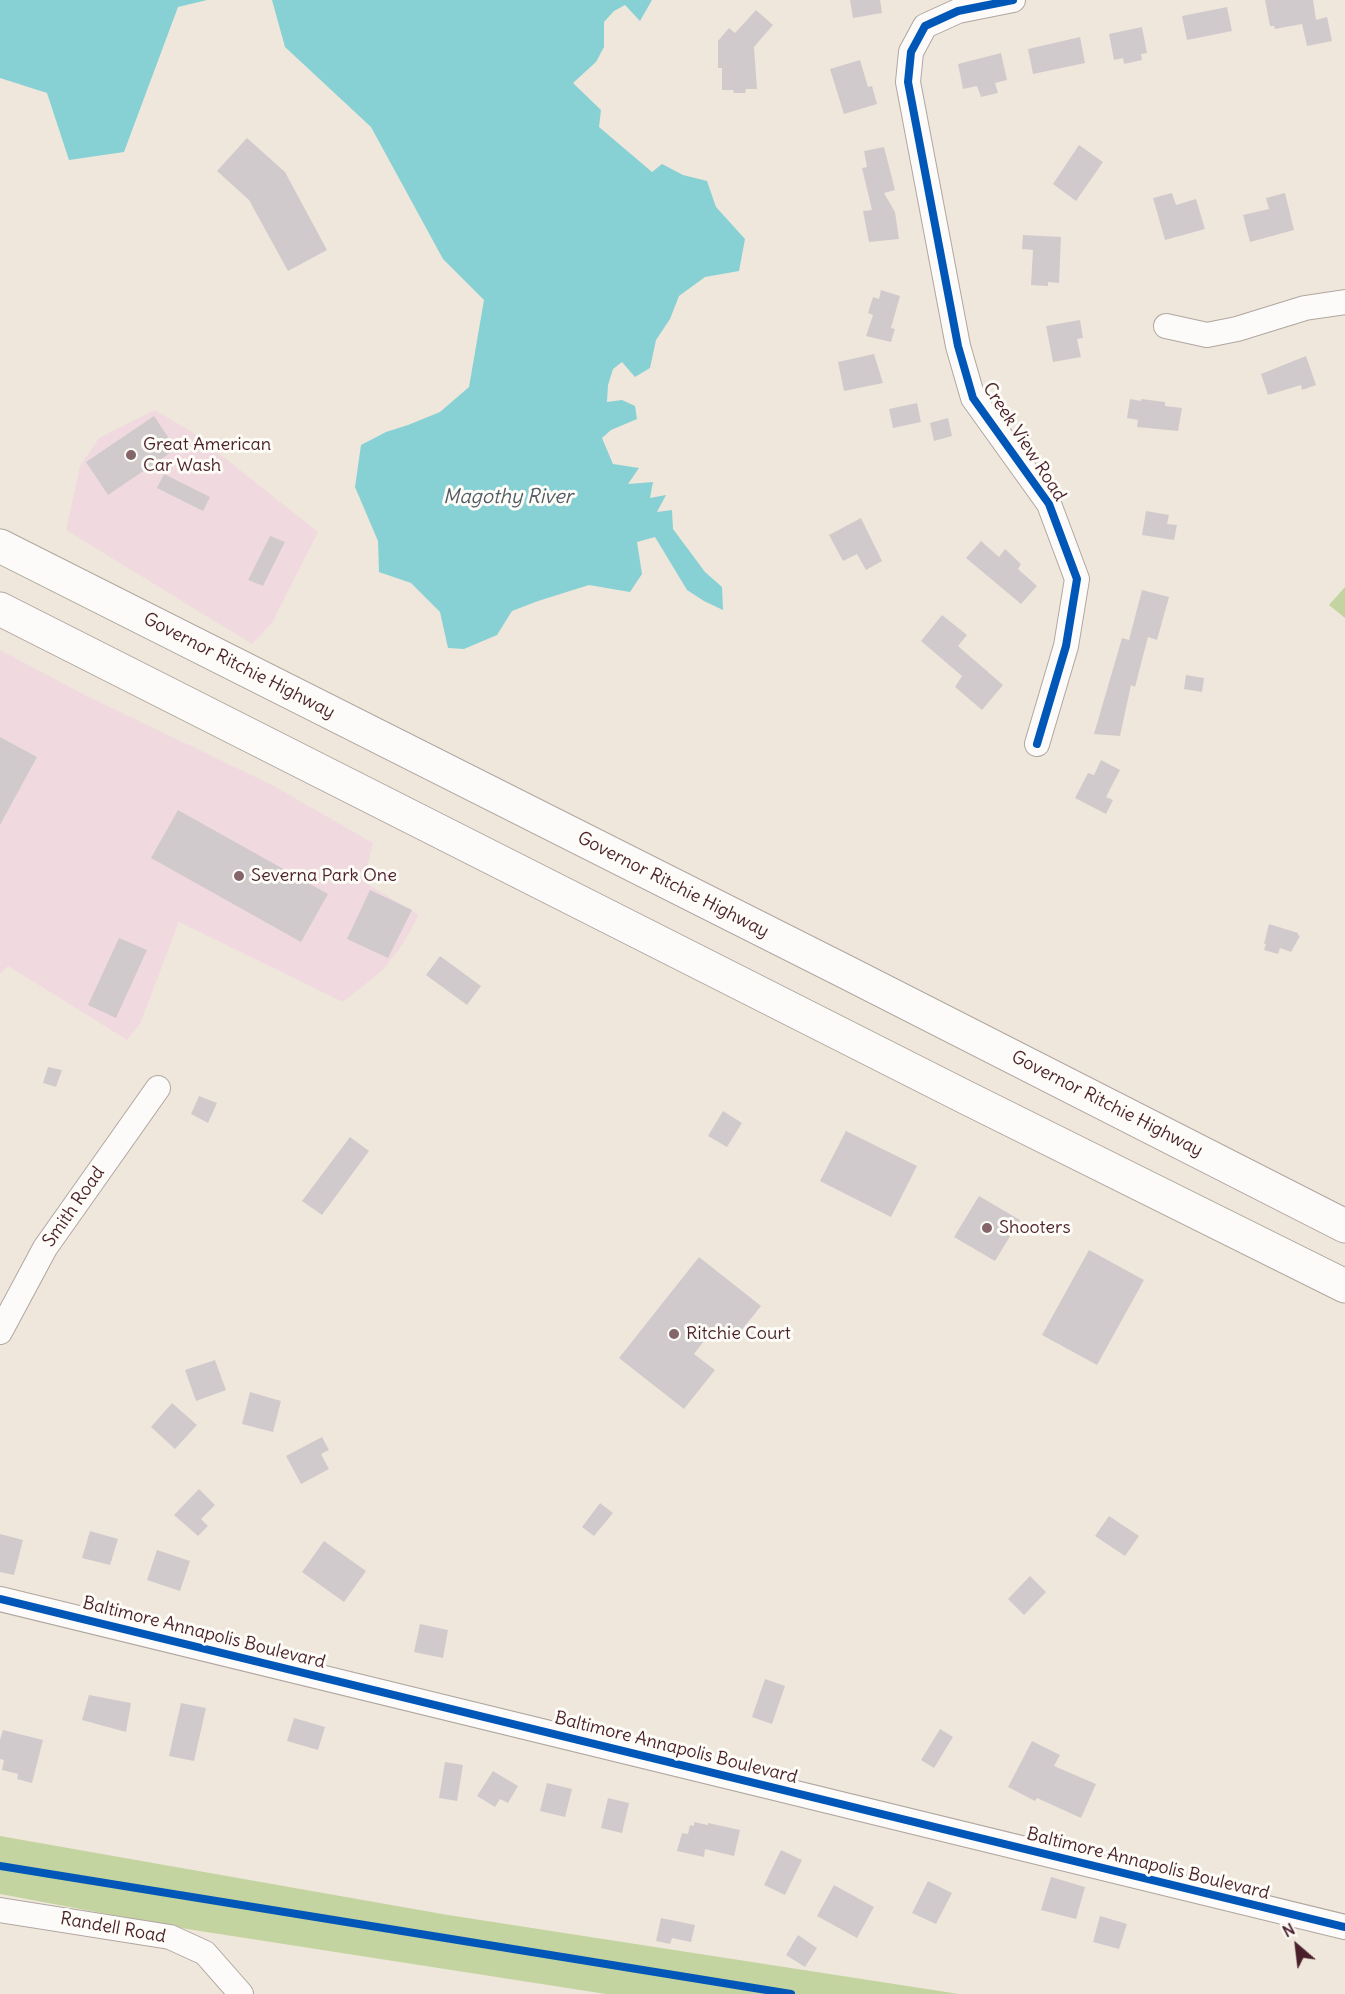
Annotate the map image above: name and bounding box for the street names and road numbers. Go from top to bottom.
street label: Creek View Road [978,379,1070,505]
street label: Governor Ritchie Highway [140,608,338,724]
street label: Governor Ritchie Highway [574,827,772,943]
street label: Governor Ritchie Highway [1008,1046,1206,1162]
street label: Smith Road [39,1163,109,1251]
street label: Baltimore Annapolis Boulevard [80,1592,328,1674]
street label: Baltimore Annapolis Boulevard [552,1707,800,1789]
street label: Baltimore Annapolis Boulevard [1024,1823,1272,1905]
street label: Randell Road [59,1908,167,1948]

